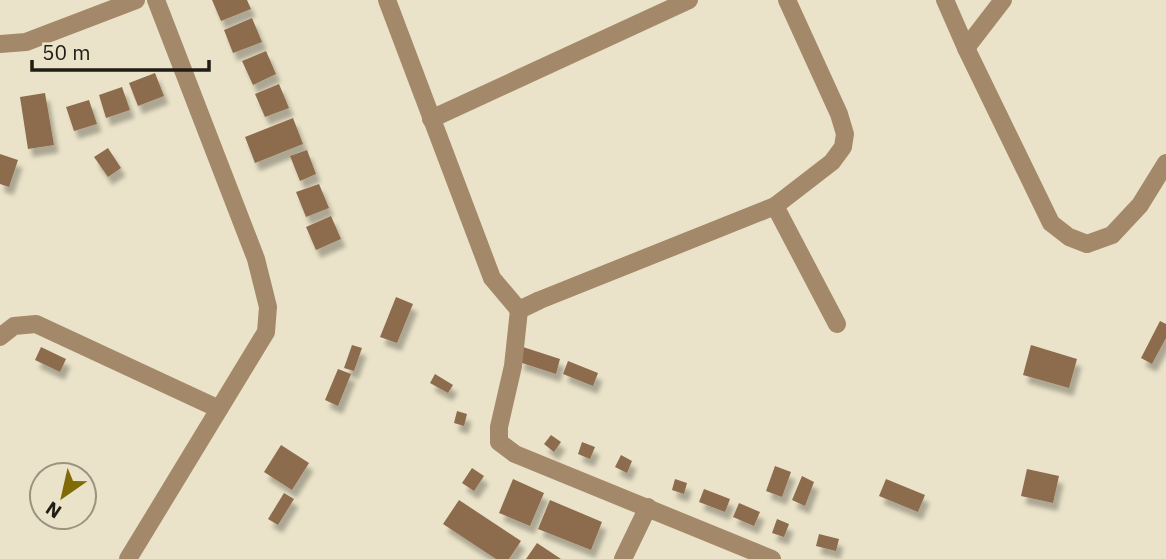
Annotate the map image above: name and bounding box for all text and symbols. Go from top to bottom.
scale bar [32,28,208,72]
text: 50 m [42,38,91,66]
north arrow [28,461,98,531]
text: N [41,496,66,524]

